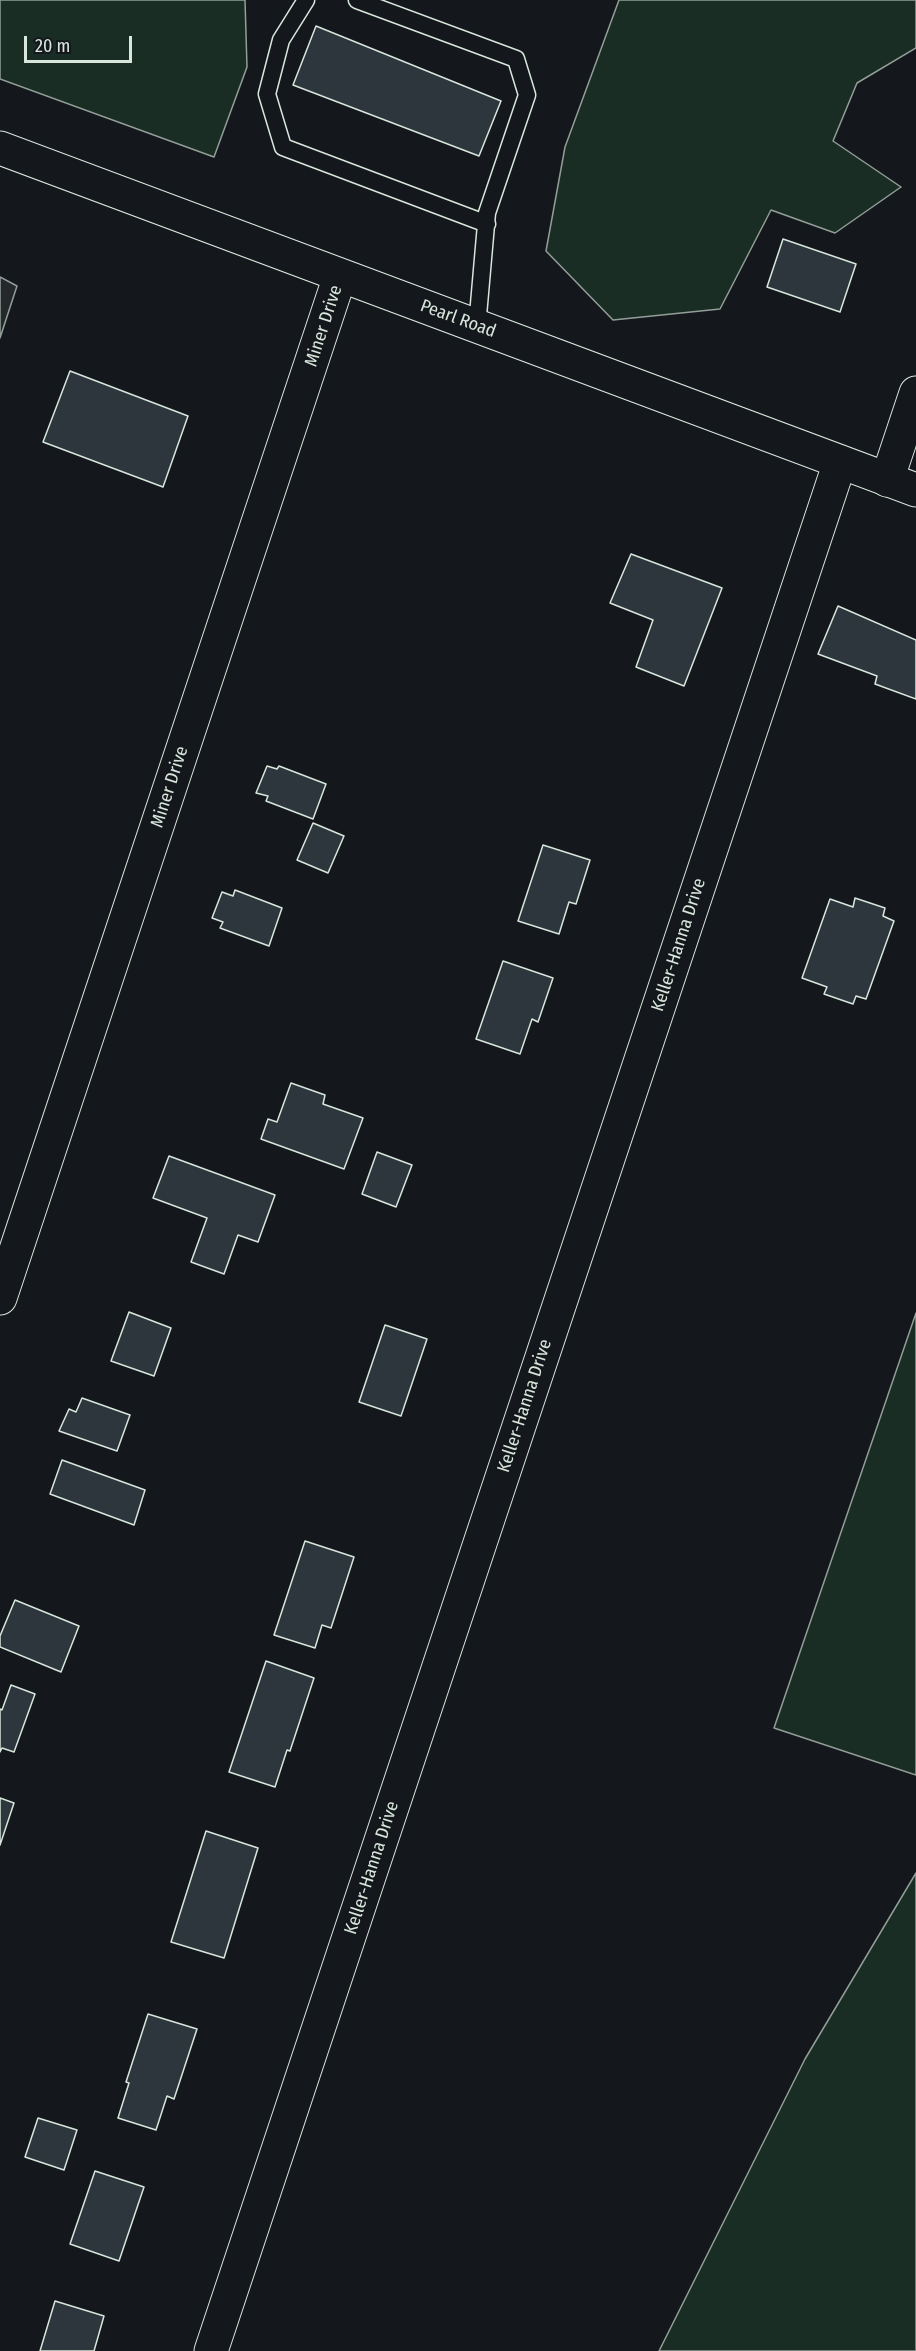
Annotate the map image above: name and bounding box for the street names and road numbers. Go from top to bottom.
street label: Miner Drive [301,283,347,369]
street label: Pearl Road [417,295,499,343]
street label: Miner Drive [147,744,193,830]
street label: Keller-Hanna Drive [647,876,711,1014]
street label: Keller-Hanna Drive [493,1337,557,1475]
street label: Keller-Hanna Drive [340,1799,404,1937]

